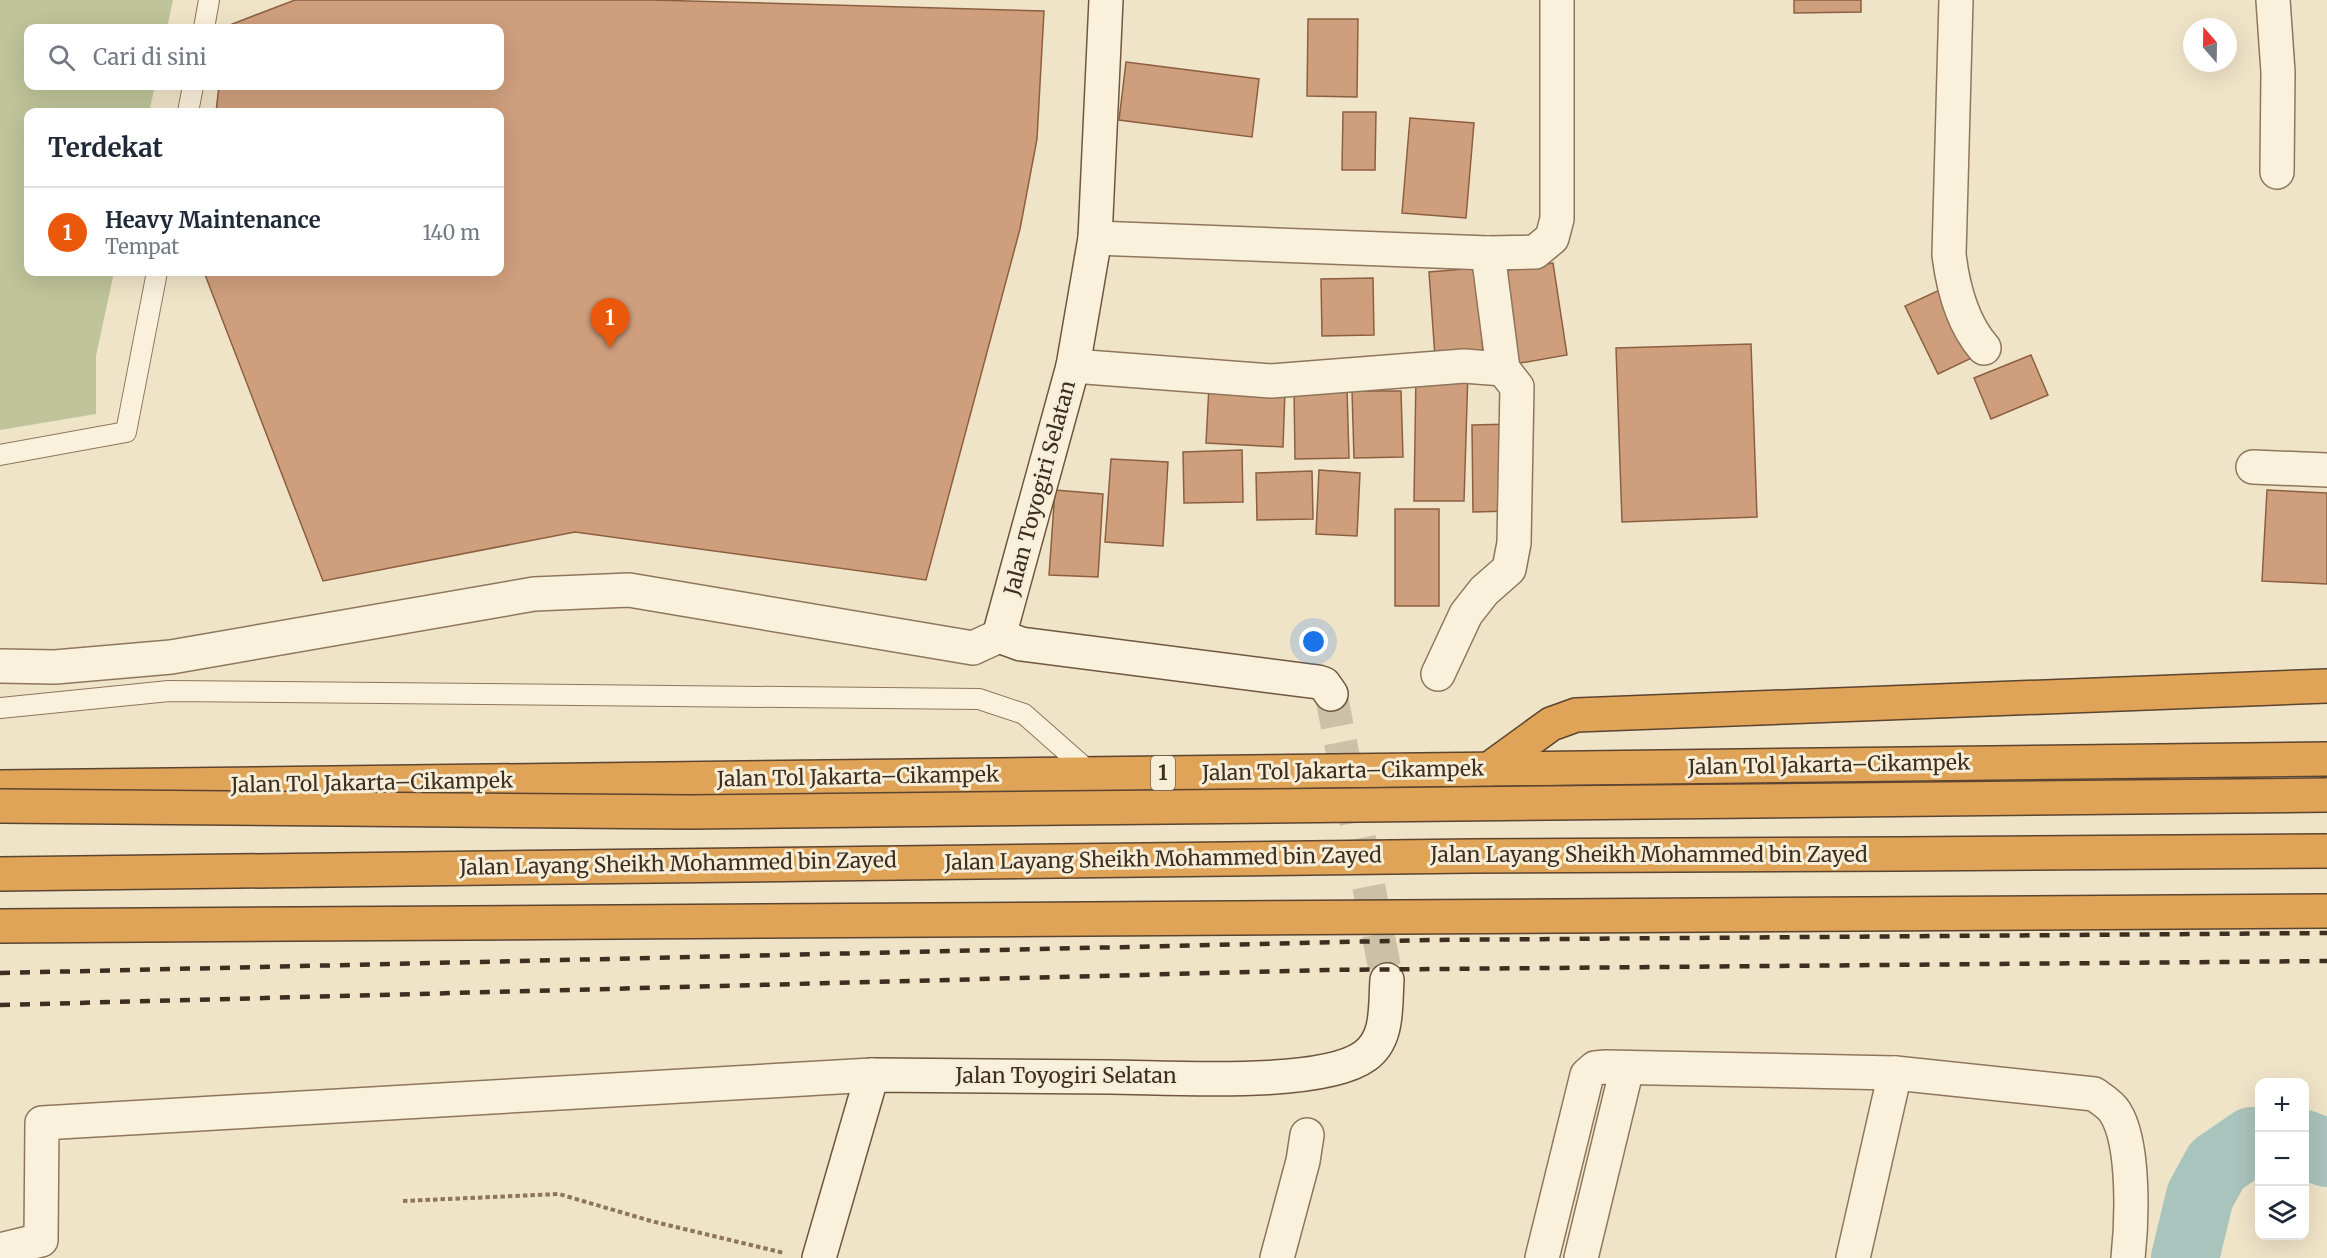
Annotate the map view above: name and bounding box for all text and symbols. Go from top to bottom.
north arrow [2183,18,2237,72]
search box [24,24,504,90]
icon: search [45,41,78,74]
text: Cari di sini [93,43,207,71]
text: Terdekat [48,131,163,164]
text: Heavy Maintenance [105,206,321,234]
text: 1 [63,220,72,245]
text: 140 m [423,220,480,245]
text: Tempat [105,234,179,259]
pin: 1 [590,298,630,348]
street label: Jalan Toyogiri Selatan [998,377,1081,599]
your location [1299,627,1328,656]
street label: Jalan Tol Jakarta–Cikampek [1687,749,1971,780]
street label: Jalan Tol Jakarta–Cikampek [1201,755,1485,786]
road number: 1 [1151,756,1175,790]
street label: Jalan Tol Jakarta–Cikampek [716,761,1000,792]
street label: Jalan Tol Jakarta–Cikampek [230,767,514,798]
street label: Jalan Layang Sheikh Mohammed bin Zayed [943,841,1382,876]
street label: Jalan Layang Sheikh Mohammed bin Zayed [1429,841,1868,868]
street label: Jalan Layang Sheikh Mohammed bin Zayed [458,846,897,881]
street label: Jalan Toyogiri Selatan [954,1062,1177,1089]
map controls [2255,1078,2309,1240]
button: + [2255,1078,2309,1132]
button: − [2255,1132,2309,1186]
button: layers [2255,1186,2309,1240]

